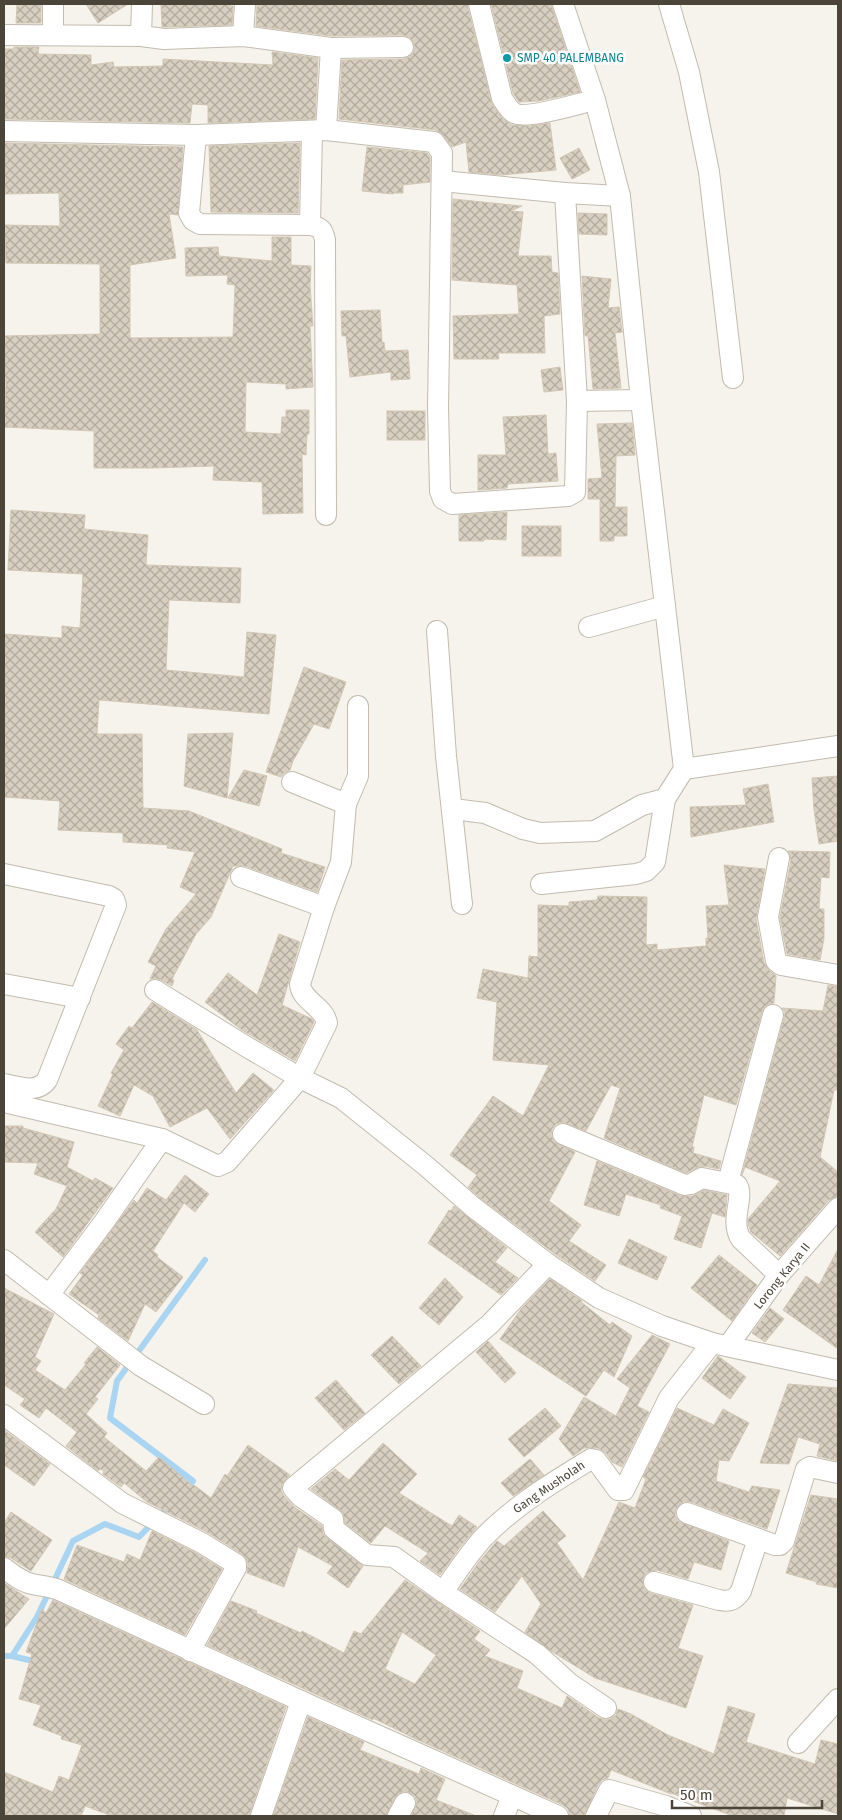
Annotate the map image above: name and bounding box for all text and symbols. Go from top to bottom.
place label: SMP 40 PALEMBANG [517,51,624,65]
marker: SMP 40 PALEMBANG [501,52,513,64]
street label: Lorong Karya II [751,1240,813,1312]
street label: Gang Musholah [510,1458,588,1516]
scale bar [672,1778,822,1810]
text: 50 m [680,1786,713,1804]

